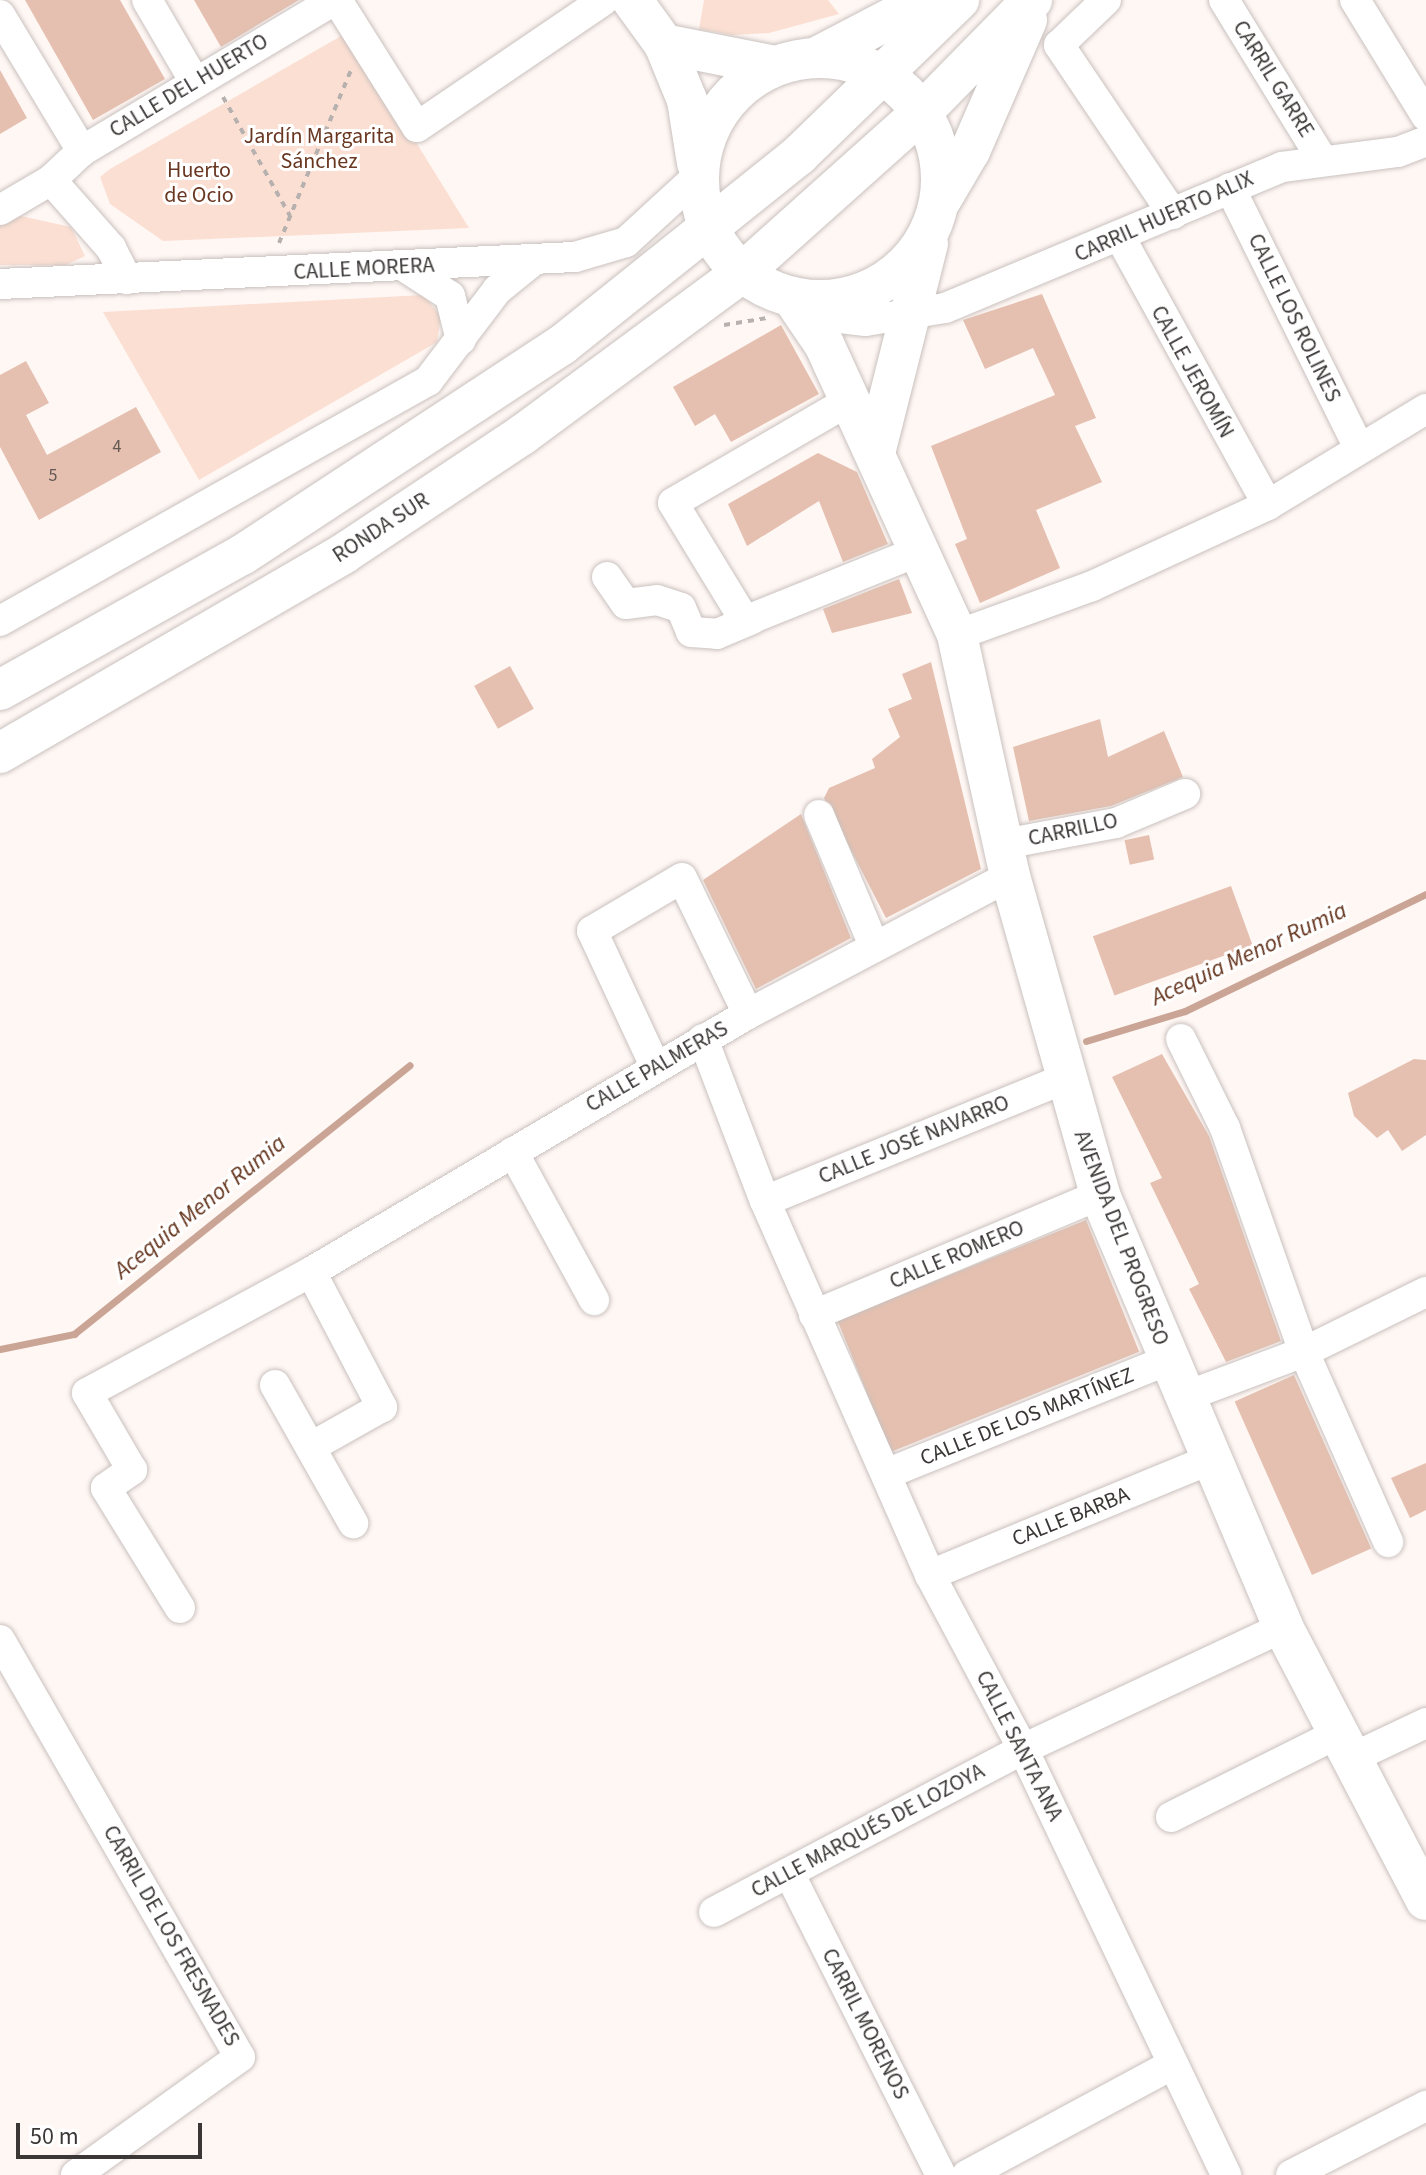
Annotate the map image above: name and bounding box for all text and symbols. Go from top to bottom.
street label: CARRIL GARRE [1227,16,1319,142]
street label: CALLE DEL HUERTO [105,28,273,144]
park label: Jardín Margarita Sánchez [244,123,394,174]
park label: Huerto de Ocio [164,157,234,208]
street label: CARRIL HUERTO ALIX [1071,166,1257,268]
street label: CALLE LOS ROLINES [1242,230,1346,406]
street label: CALLE MORERA [293,252,435,286]
street label: CALLE JEROMÍN [1145,301,1239,443]
house number: 4 [113,436,121,458]
house number: 5 [49,465,57,487]
street label: RONDA SUR [328,487,434,569]
street label: CARRILLO [1026,808,1120,852]
water label: Acequia Menor Rumia [1147,896,1351,1012]
street label: CALLE PALMERAS [581,1016,733,1118]
street label: CALLE JOSÉ NAVARRO [815,1090,1013,1190]
street label: AVENIDA DEL PROGRESO [1068,1127,1174,1349]
water label: Acequia Menor Rumia [108,1129,292,1285]
street label: CALLE ROMERO [886,1215,1028,1295]
street label: CALLE DE LOS MARTÍNEZ [916,1362,1138,1472]
street label: CALLE BARBA [1008,1482,1134,1552]
street label: CALLE SANTA ANA [970,1666,1068,1826]
street label: CALLE MARQUÉS DE LOZOYA [747,1758,989,1904]
street label: CARRIL DE LOS FRESNADES [97,1821,245,2051]
street label: CARRIL MORENOS [816,1944,914,2104]
scale bar [20,2107,206,2157]
text: 50 m [30,2119,79,2154]

